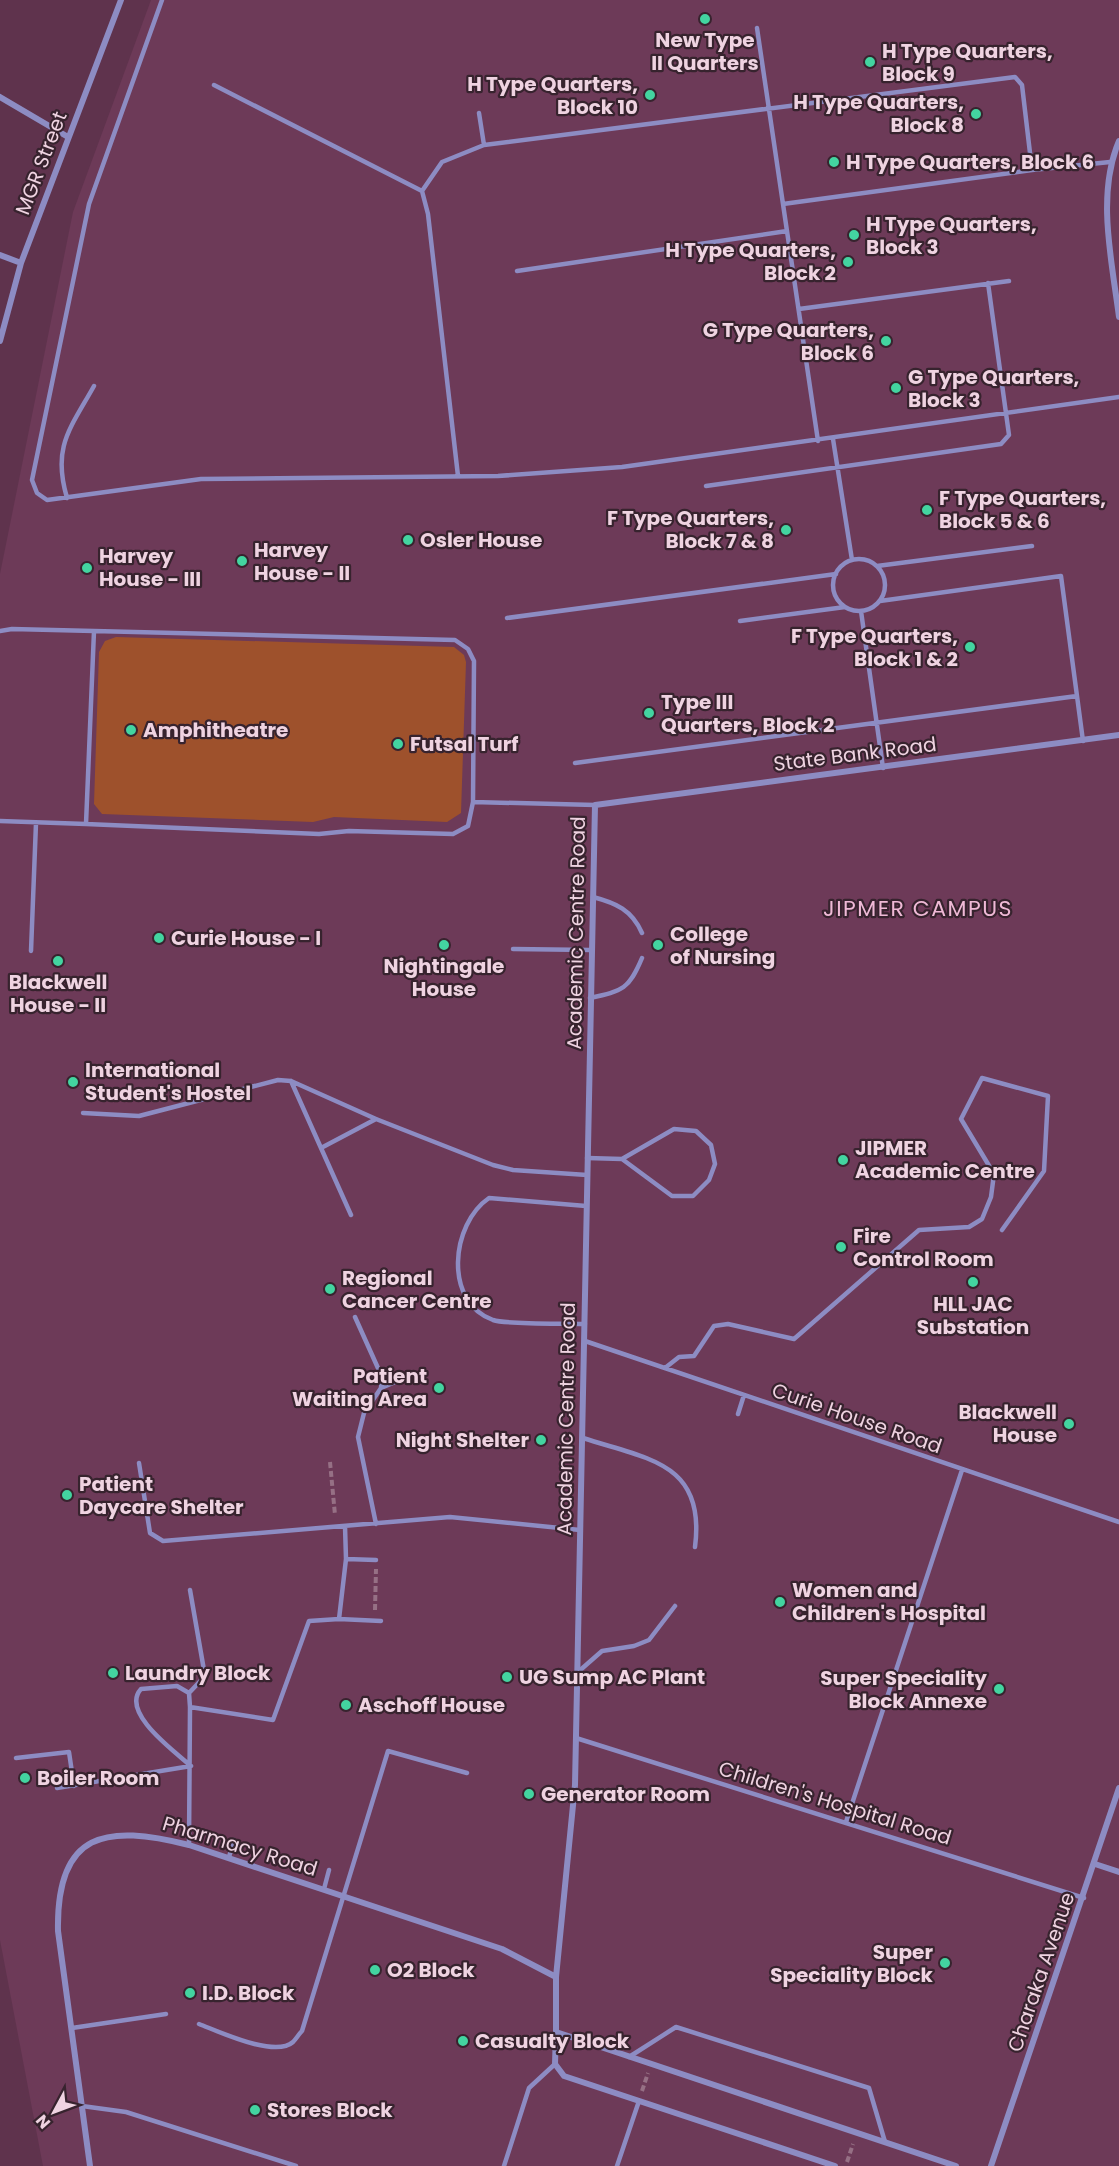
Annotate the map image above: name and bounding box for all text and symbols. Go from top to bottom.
marker: New Type II Quarters [698,12,712,26]
place label: New Type II Quarters [651,26,759,77]
place label: H Type Quarters, Block 9 [882,37,1053,88]
marker: H Type Quarters, Block 9 [863,55,877,69]
place label: H Type Quarters, Block 10 [467,70,638,121]
marker: H Type Quarters, Block 10 [643,88,657,102]
place label: H Type Quarters, Block 8 [793,88,964,139]
street label: MGR Street [8,107,74,219]
marker: H Type Quarters, Block 8 [969,107,983,121]
place label: H Type Quarters, Block 6 [846,148,1094,176]
marker: H Type Quarters, Block 6 [827,155,841,169]
place label: H Type Quarters, Block 3 [866,210,1037,261]
marker: H Type Quarters, Block 3 [847,228,861,242]
place label: H Type Quarters, Block 2 [665,236,836,287]
marker: H Type Quarters, Block 2 [841,255,855,269]
place label: G Type Quarters, Block 6 [703,316,874,367]
marker: G Type Quarters, Block 6 [879,334,893,348]
place label: G Type Quarters, Block 3 [908,363,1079,414]
marker: G Type Quarters, Block 3 [889,381,903,395]
place label: F Type Quarters, Block 5 & 6 [939,484,1106,535]
marker: F Type Quarters, Block 5 & 6 [920,503,934,517]
place label: F Type Quarters, Block 7 & 8 [607,504,774,555]
marker: F Type Quarters, Block 7 & 8 [779,523,793,537]
place label: Osler House [420,526,542,554]
marker: Osler House [401,533,415,547]
place label: Harvey House - II [254,536,350,587]
place label: Harvey House - III [99,542,201,593]
marker: Harvey House - II [235,554,249,568]
marker: Harvey House - III [80,561,94,575]
place label: F Type Quarters, Block 1 & 2 [791,622,958,673]
marker: F Type Quarters, Block 1 & 2 [963,640,977,654]
place label: Type III Quarters, Block 2 [661,688,834,739]
marker: Type III Quarters, Block 2 [642,706,656,720]
place label: Amphitheatre [143,716,288,744]
marker: Amphitheatre [124,723,138,737]
place label: Futsal Turf [410,730,518,758]
street label: State Bank Road [772,730,938,778]
marker: Futsal Turf [391,737,405,751]
street label: Academic Centre Road [560,816,592,1050]
district label: JIPMER CAMPUS [823,893,1013,924]
place label: College of Nursing [670,920,775,971]
place label: Curie House - I [171,924,321,952]
marker: Curie House - I [152,931,166,945]
marker: Nightingale House [437,938,451,952]
marker: College of Nursing [651,938,665,952]
place label: Nightingale House [384,952,504,1003]
marker: Blackwell House - II [51,954,65,968]
place label: Blackwell House - II [9,968,107,1019]
place label: International Student's Hostel [85,1056,251,1107]
marker: International Student's Hostel [66,1075,80,1089]
place label: JIPMER Academic Centre [855,1134,1035,1185]
marker: JIPMER Academic Centre [836,1153,850,1167]
place label: Fire Control Room [853,1222,994,1273]
marker: Fire Control Room [834,1240,848,1254]
place label: Regional Cancer Centre [342,1264,492,1315]
marker: HLL JAC Substation [966,1275,980,1289]
marker: Regional Cancer Centre [323,1282,337,1296]
place label: HLL JAC Substation [917,1290,1029,1341]
street label: Academic Centre Road [550,1302,582,1536]
place label: Patient Waiting Area [292,1362,427,1413]
street label: Curie House Road [768,1376,946,1460]
marker: Patient Waiting Area [432,1381,446,1395]
place label: Blackwell House [958,1398,1057,1449]
marker: Blackwell House [1062,1417,1076,1431]
place label: Night Shelter [396,1426,529,1454]
marker: Night Shelter [534,1433,548,1447]
place label: Patient Daycare Shelter [79,1470,244,1521]
marker: Patient Daycare Shelter [60,1488,74,1502]
place label: Women and Children's Hospital [792,1576,986,1627]
marker: Women and Children's Hospital [773,1595,787,1609]
place label: Laundry Block [125,1659,271,1687]
place label: UG Sump AC Plant [519,1663,705,1691]
place label: Super Speciality Block Annexe [820,1664,987,1715]
marker: Laundry Block [106,1666,120,1680]
marker: UG Sump AC Plant [500,1670,514,1684]
marker: Super Speciality Block Annexe [992,1682,1006,1696]
place label: Aschoff House [358,1691,505,1719]
marker: Aschoff House [339,1698,353,1712]
street label: Children's Hospital Road [715,1754,955,1852]
place label: Boiler Room [37,1764,160,1792]
marker: Boiler Room [18,1771,32,1785]
place label: Generator Room [541,1780,710,1808]
marker: Generator Room [522,1787,536,1801]
street label: Pharmacy Road [159,1809,321,1883]
street label: Charaka Avenue [1001,1888,1081,2056]
place label: Super Speciality Block [770,1938,934,1989]
place label: O2 Block [387,1956,475,1984]
marker: Super Speciality Block [938,1956,952,1970]
marker: O2 Block [368,1963,382,1977]
place label: I.D. Block [202,1979,295,2007]
marker: I.D. Block [183,1986,197,2000]
place label: Casualty Block [475,2027,630,2055]
marker: Casualty Block [456,2034,470,2048]
north arrow [24,2082,84,2142]
place label: Stores Block [267,2096,393,2124]
marker: Stores Block [248,2103,262,2117]
text: N [30,2109,56,2134]

